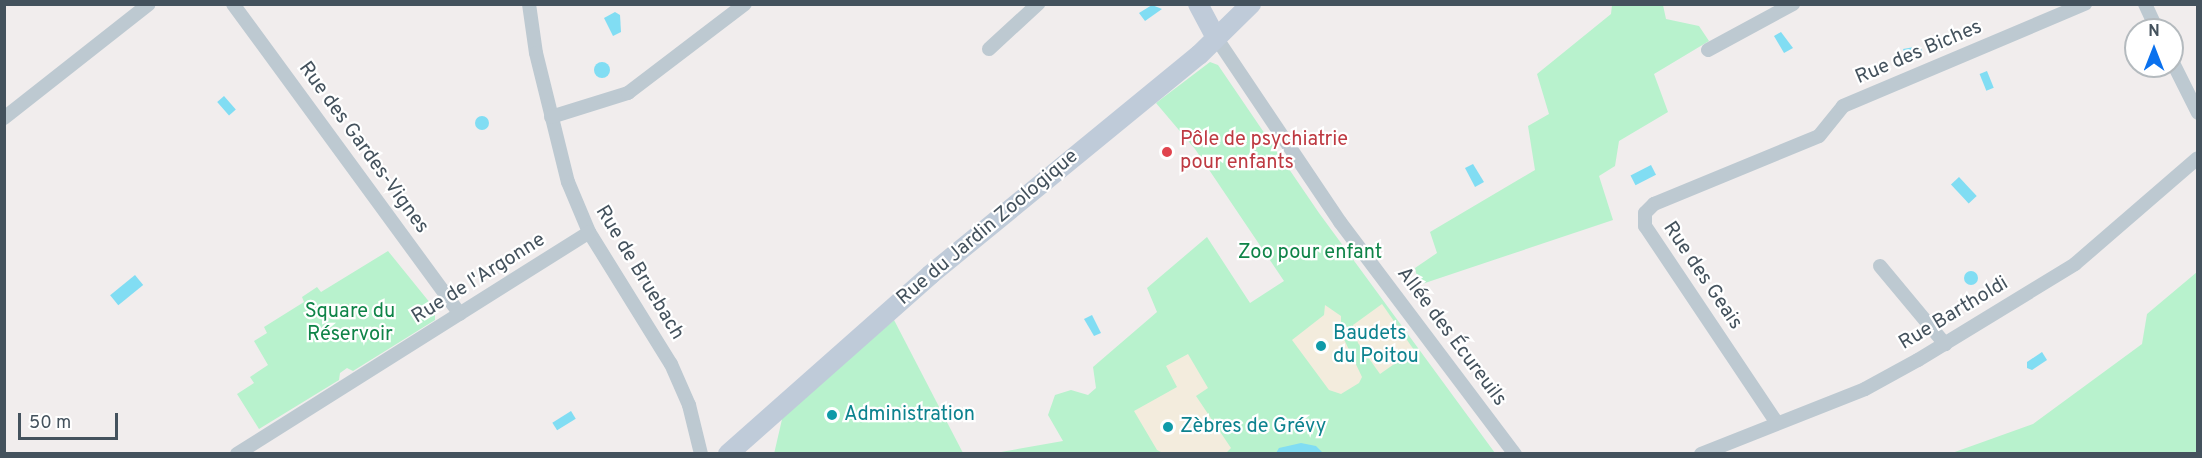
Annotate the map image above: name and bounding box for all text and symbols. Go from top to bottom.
street label: Rue des Biches [1852,16,1986,90]
north arrow [2124,18,2184,78]
text: N [2148,22,2160,42]
street label: Rue des Gardes-Vignes [293,57,433,239]
place label: Pôle de psychiatrie pour enfants [1180,128,1348,175]
marker: Pôle de psychiatrie pour enfants [1158,143,1176,161]
street label: Rue du Jardin Zoologique [892,145,1084,311]
street label: Rue de Bruebach [589,201,689,345]
street label: Rue des Geais [1657,218,1747,334]
street label: Rue de l'Argonne [408,228,550,330]
park label: Zoo pour enfant [1238,241,1382,265]
street label: Allée des Écureuils [1391,263,1511,411]
street label: Rue Bartholdi [1895,272,2013,356]
park label: Square du Réservoir [305,300,395,347]
place label: Baudets du Poitou [1333,322,1419,369]
marker: Baudets du Poitou [1314,339,1328,353]
scale bar [21,401,122,439]
place label: Administration [844,403,975,427]
marker: Administration [825,408,839,422]
text: 50 m [29,412,71,435]
place label: Zèbres de Grévy [1180,415,1326,439]
marker: Zèbres de Grévy [1161,420,1175,434]

